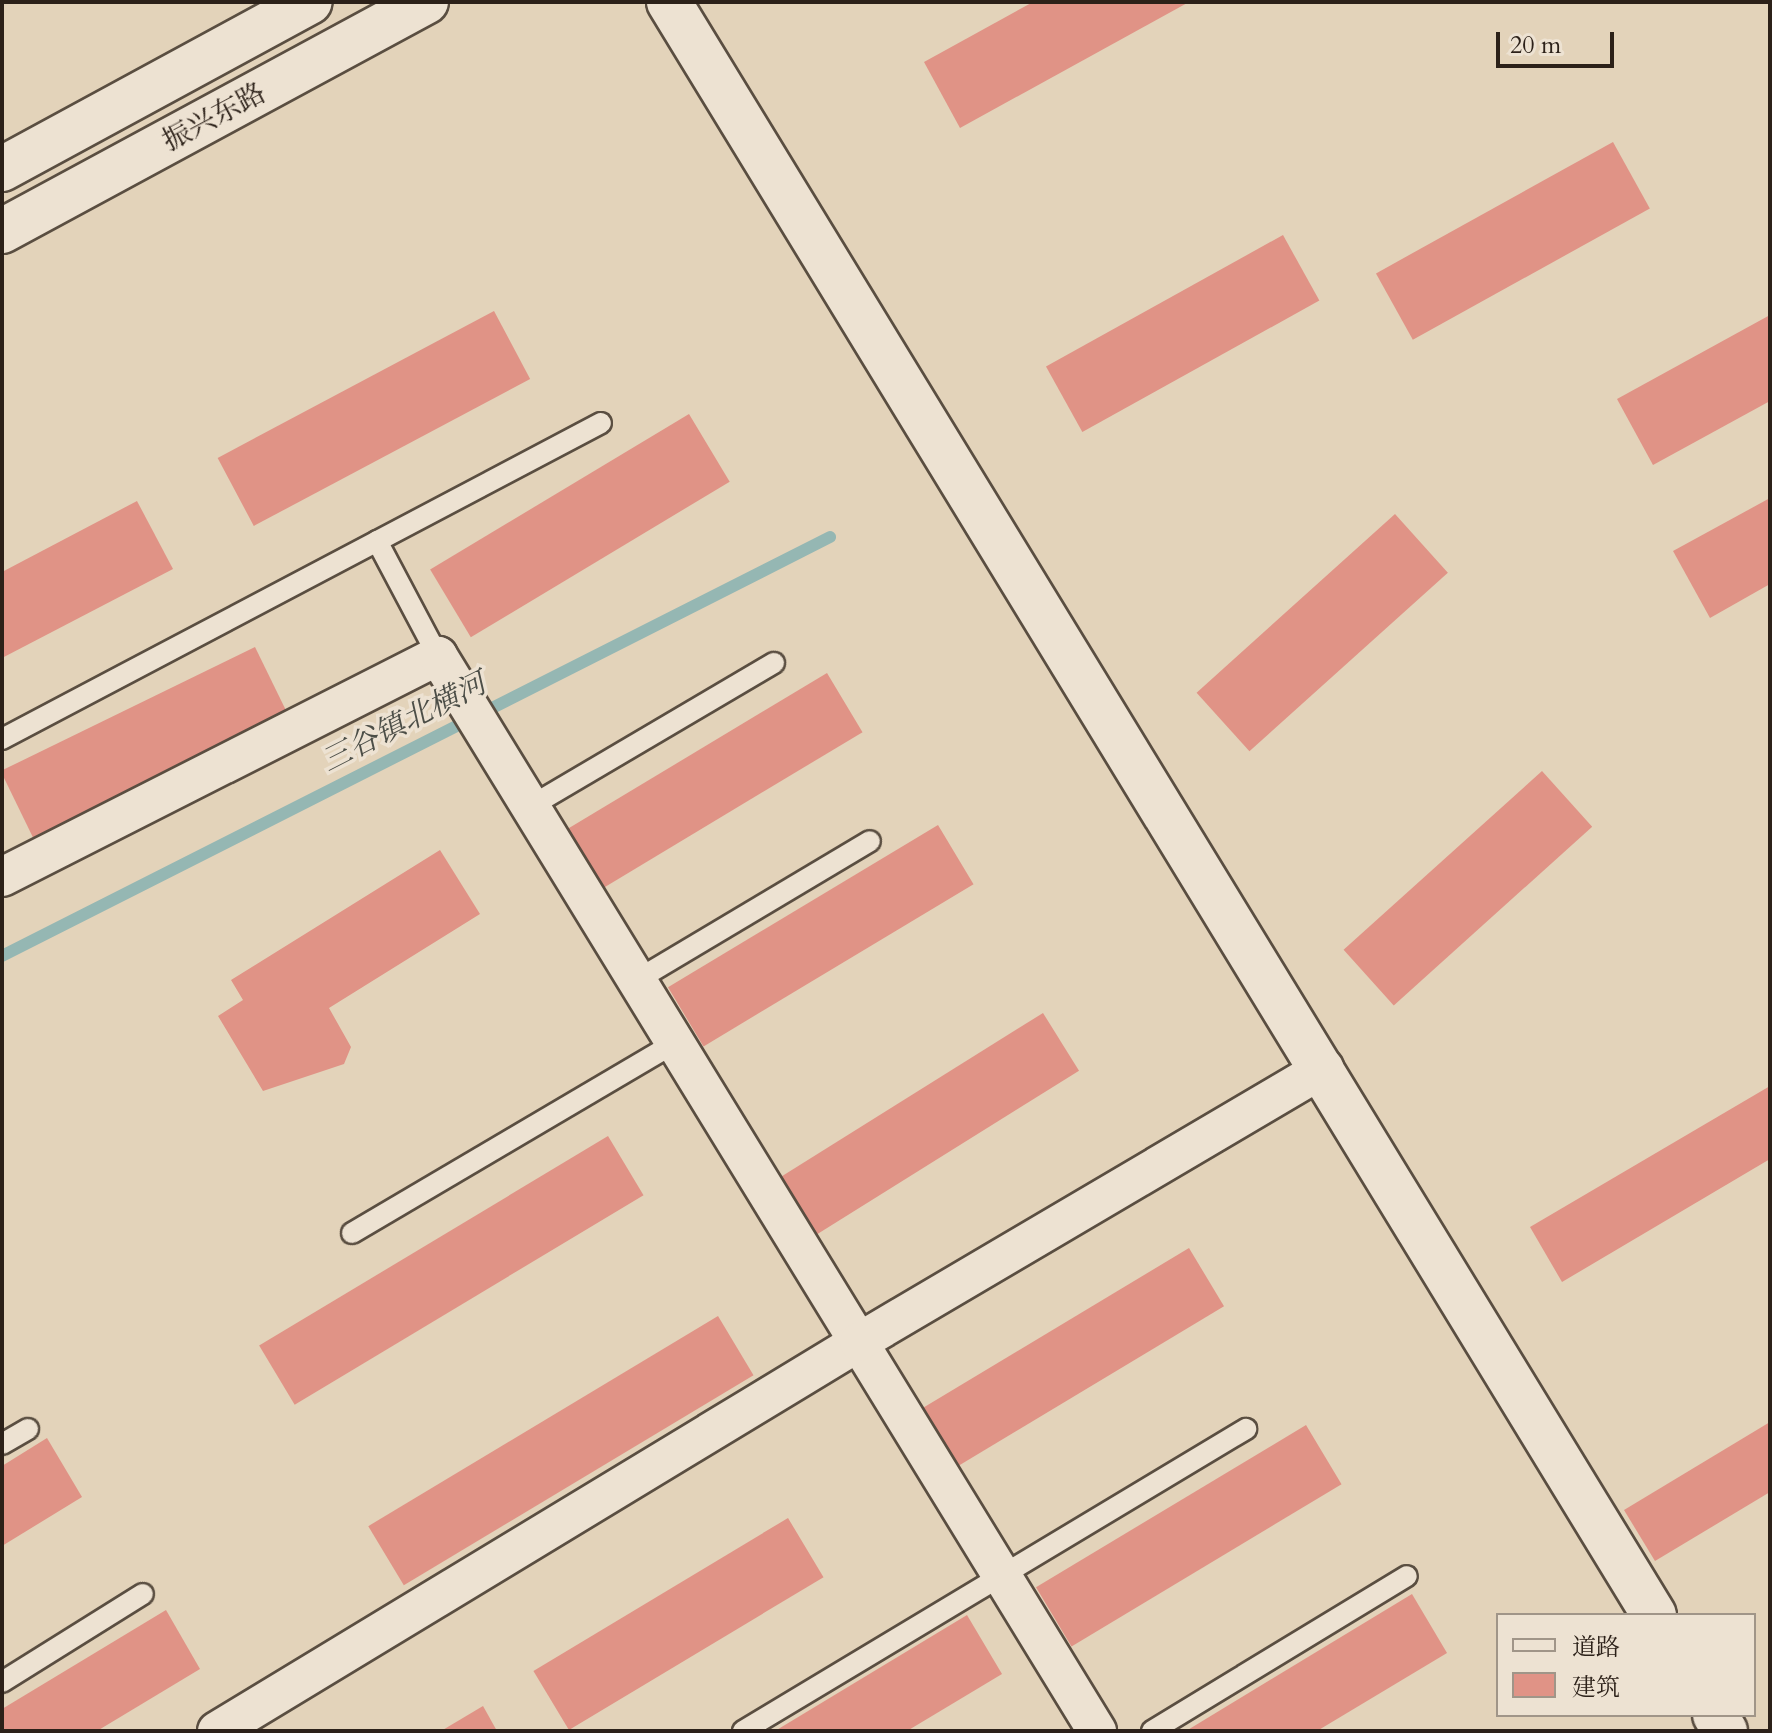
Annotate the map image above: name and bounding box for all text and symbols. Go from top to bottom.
scale bar [1500,16,1618,66]
text: 20 m [1510,29,1561,62]
street label: 振兴东路 [157,76,271,158]
water label: 三谷镇北横河 [316,666,492,780]
legend [1496,1613,1756,1717]
text: 道路 [1572,1631,1620,1664]
text: 建筑 [1572,1671,1620,1704]

